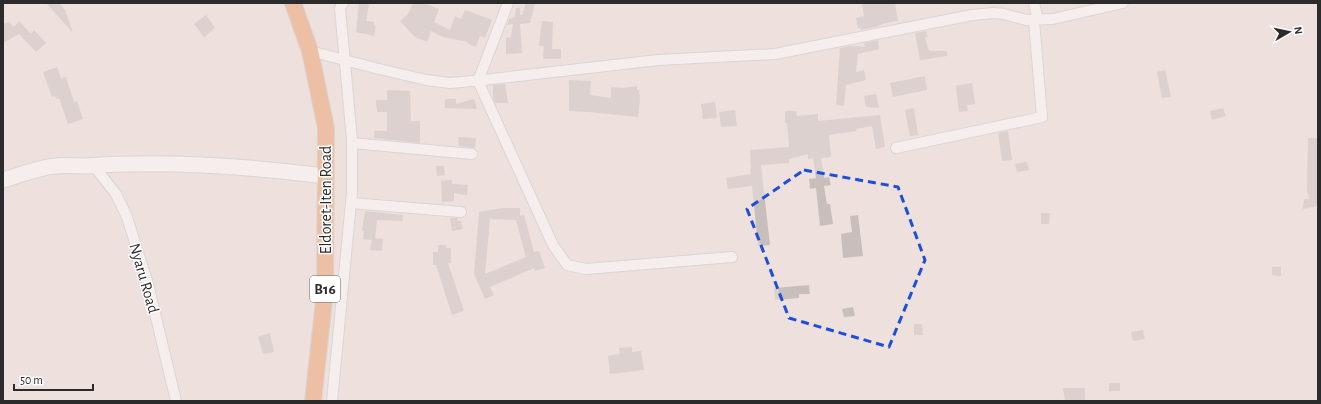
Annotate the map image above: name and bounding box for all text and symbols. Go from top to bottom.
north arrow [1269,12,1309,52]
text: N [1292,26,1304,35]
street label: Eldoret-Iten Road [318,146,334,254]
street label: Nyaru Road [125,241,162,315]
road number: B16 [310,276,340,302]
scale bar [14,366,93,392]
text: 50 m [20,374,43,386]

